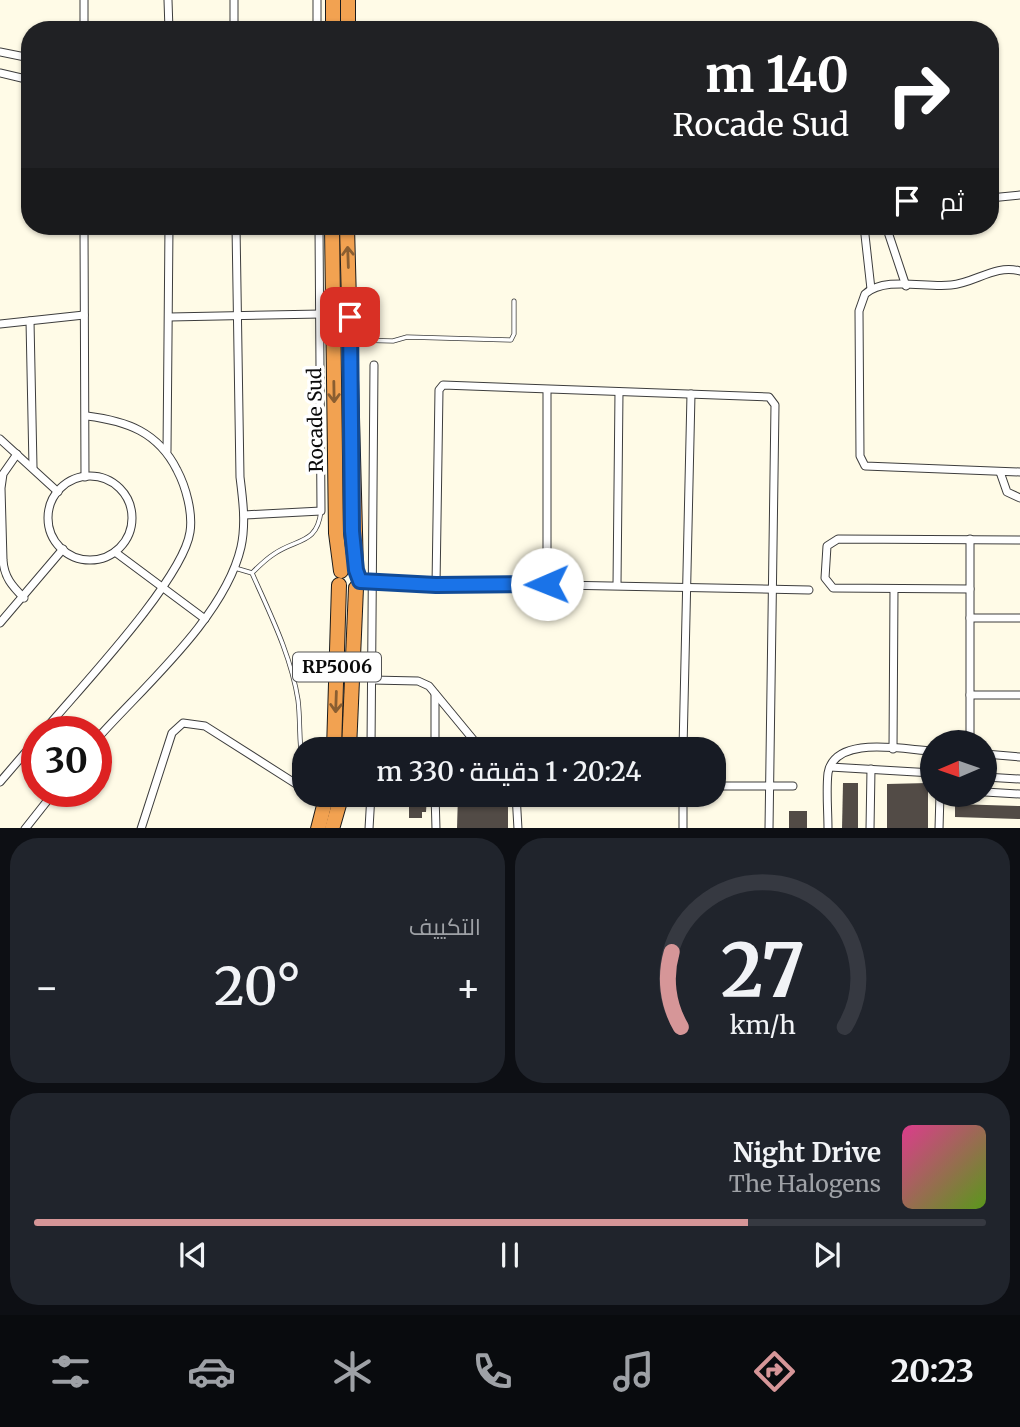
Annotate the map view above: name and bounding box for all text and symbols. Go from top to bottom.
text: 140 m [705,44,849,105]
icon: right [873,49,964,140]
text: Rocade Sud [672,105,849,145]
icon: arrive [888,182,926,220]
text: ثم [940,185,964,218]
one-way arrow [342,246,355,269]
pin [320,287,380,347]
icon: arrive [331,298,369,336]
street label: Rocade Sud [302,367,328,473]
one-way arrow [327,380,341,403]
position arrow [510,547,584,621]
road number: RP5006 [293,652,381,682]
one-way arrow [330,691,343,714]
speed limit sign: 30 [21,716,112,807]
north arrow [920,730,998,807]
map controls [920,730,997,807]
text: 20:24 · 1 دقيقة · 330 m [377,755,641,788]
text: التكييف [409,912,481,941]
text: 27 [720,925,805,1017]
text: 20° [214,954,301,1019]
text: − [34,964,59,1011]
text: + [456,964,481,1011]
text: km/h [729,1008,796,1040]
text: Night Drive [733,1136,881,1169]
text: The Halogens [729,1169,881,1198]
icon: previous [174,1236,212,1274]
icon: pause [491,1236,529,1274]
icon: next [808,1236,846,1274]
icon: filters [46,1347,95,1396]
icon: car [187,1347,236,1396]
icon: climate [328,1347,377,1396]
icon: phone [468,1347,517,1396]
icon: music [609,1347,658,1396]
icon: directions [750,1347,799,1396]
text: 20:23 [891,1351,974,1391]

